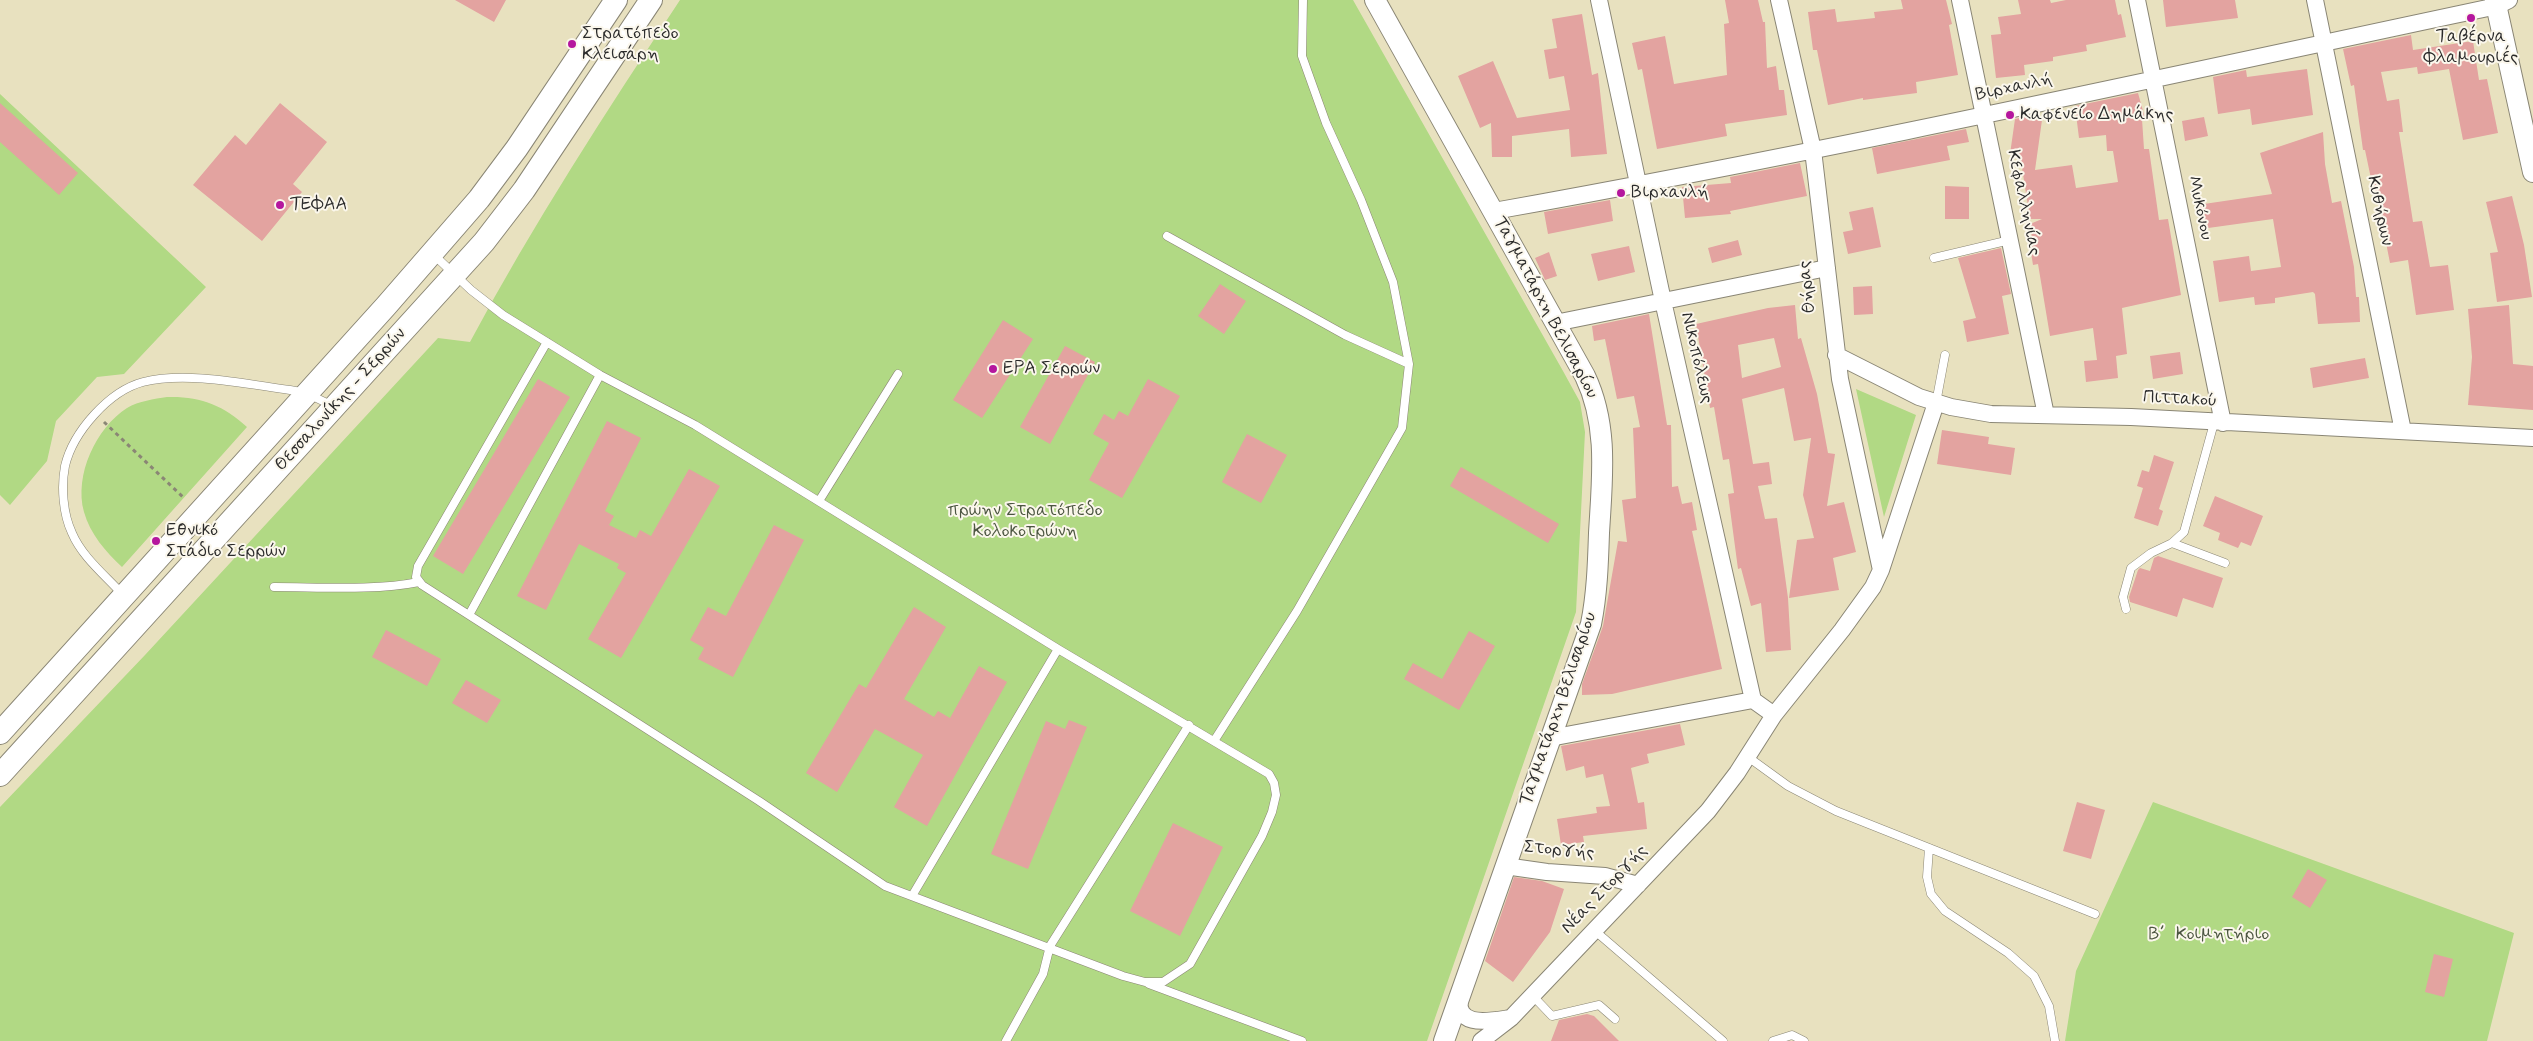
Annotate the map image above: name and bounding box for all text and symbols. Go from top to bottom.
marker: Ταβέρνα Φλαμουριές [2465,12,2477,24]
place label: Στρατόπεδο Κλεισάρη [582,23,679,66]
place label: Ταβέρνα Φλαμουριές [2424,26,2518,68]
marker: Στρατόπεδο Κλεισάρη [566,38,578,50]
street label: Βιρχανλή [1974,69,2054,107]
place label: Καφενείο Δημάκης [2020,104,2174,126]
marker: Καφενείο Δημάκης [2004,109,2016,121]
street label: Κεφαλληνίας [2001,148,2045,258]
street label: Μυκόνου [2182,174,2216,242]
street label: Κυθήρων [2361,174,2397,248]
place label: Βιρχανλή [1631,182,1709,204]
marker: Βιρχανλή [1615,187,1627,199]
place label: ΤΕΦΑΑ [290,194,347,216]
marker: ΤΕΦΑΑ [274,199,286,211]
street label: Ταγματάρχη Βελισαρίου [1488,213,1602,403]
street label: Θήρας [1794,259,1822,315]
street label: Νικοπόλεως [1675,310,1717,406]
street label: Θεσσαλονίκης - Σερρών [271,324,411,476]
place label: ΕΡΑ Σερρών [1003,358,1100,380]
marker: ΕΡΑ Σερρών [987,363,999,375]
street label: Πιττακού [2142,387,2218,413]
park label: πρώην Στρατόπεδο Κολοκοτρώνη [948,500,1102,542]
place label: Εθνικό Στάδιο Σερρών [166,520,286,562]
marker: Εθνικό Στάδιο Σερρών [150,535,162,547]
street label: Ταγματάρχη Βελισαρίου [1516,610,1602,808]
street label: Στοργής [1523,837,1595,865]
street label: Νέας Στοργής [1557,841,1653,939]
park label: Β΄ Κοιμητήριο [2149,924,2269,946]

